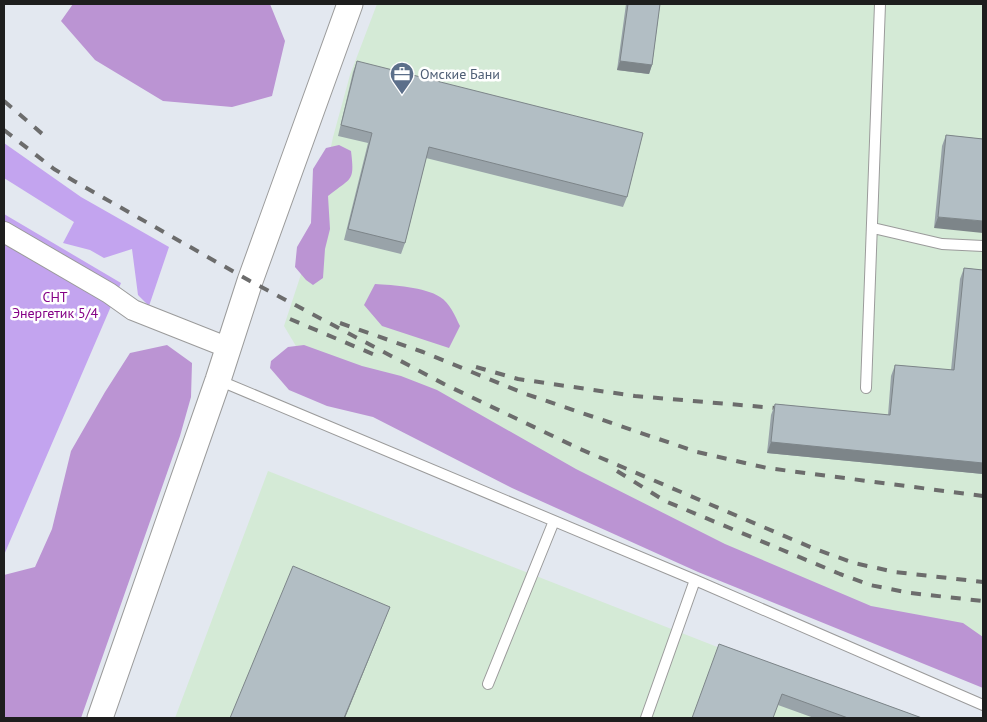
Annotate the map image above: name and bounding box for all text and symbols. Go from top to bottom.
office icon: Омские Бани [389,61,415,95]
place label: Омские Бани [420,65,500,83]
park label: СНТ Энергетик 5/4 [12,288,98,322]

